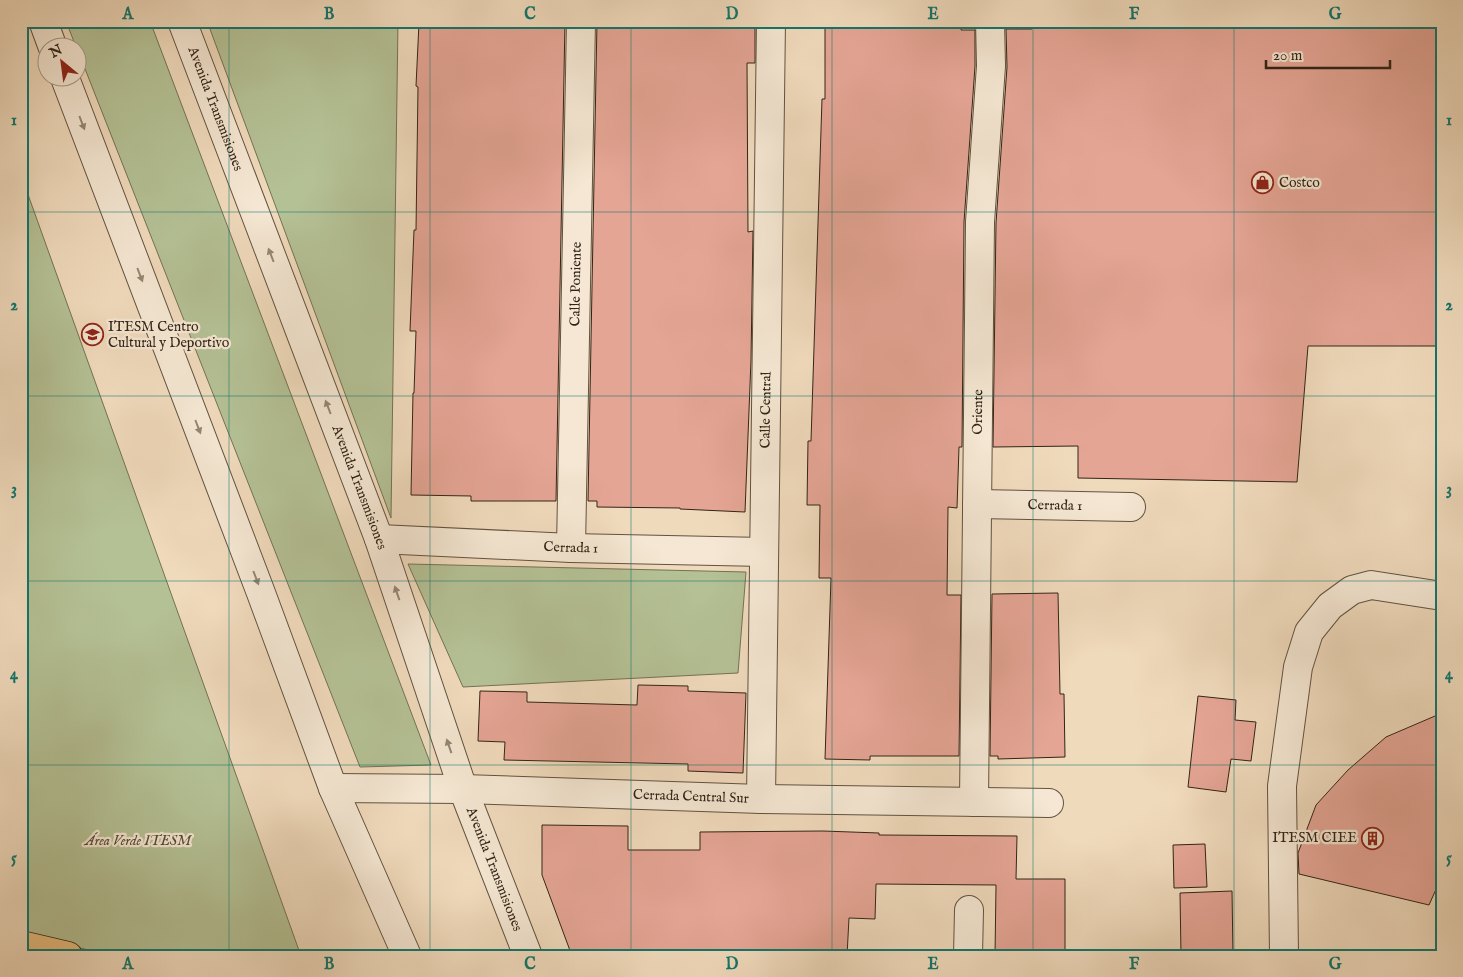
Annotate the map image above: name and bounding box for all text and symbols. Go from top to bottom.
text: A [122,5,135,25]
text: B [324,5,335,25]
text: C [524,5,536,25]
text: D [726,5,739,25]
text: E [927,5,939,25]
text: F [1129,5,1140,25]
text: G [1329,5,1342,25]
north arrow [38,38,88,88]
scale bar [1266,38,1389,70]
text: N [46,41,66,63]
street label: Avenida Transmisiones [183,43,247,174]
text: 20 m [1273,46,1303,65]
text: 1 [11,111,17,131]
text: 1 [1446,111,1452,131]
one-way arrow [78,116,86,131]
shop icon: Costco [1251,171,1275,195]
place label: Costco [1279,174,1320,192]
street label: Calle Poniente [566,241,586,327]
one-way arrow [267,247,275,262]
one-way arrow [136,268,144,283]
text: 2 [10,296,18,316]
text: 2 [1445,296,1453,316]
place label: ITESM Centro Cultural y Deportivo [108,318,230,352]
school or university icon: ITESM Centro Cultural y Deportivo [80,323,104,347]
street label: Calle Central [757,371,775,449]
street label: Oriente [969,389,987,435]
one-way arrow [324,400,332,414]
one-way arrow [195,419,202,434]
street label: Avenida Transmisiones [327,422,391,552]
text: 3 [11,480,17,500]
text: 3 [1446,480,1452,500]
street label: Cerrada 1 [1028,496,1082,515]
street label: Cerrada 1 [543,538,598,558]
one-way arrow [253,571,260,586]
one-way arrow [392,585,400,600]
text: 4 [10,665,19,685]
text: 4 [1445,665,1454,685]
one-way arrow [445,739,452,754]
street label: Cerrada Central Sur [633,786,749,808]
street label: Avenida Transmisiones [462,804,527,934]
building icon: ITESM CIEE [1361,826,1385,850]
place label: ITESM CIEE [1272,829,1357,847]
park label: Área Verde ITESM [83,832,192,850]
text: 5 [11,849,17,869]
text: 5 [1446,849,1452,869]
text: A [122,955,135,975]
text: B [324,955,335,975]
text: C [524,955,536,975]
text: D [726,955,739,975]
text: E [927,955,939,975]
text: F [1129,955,1140,975]
text: G [1329,955,1342,975]

